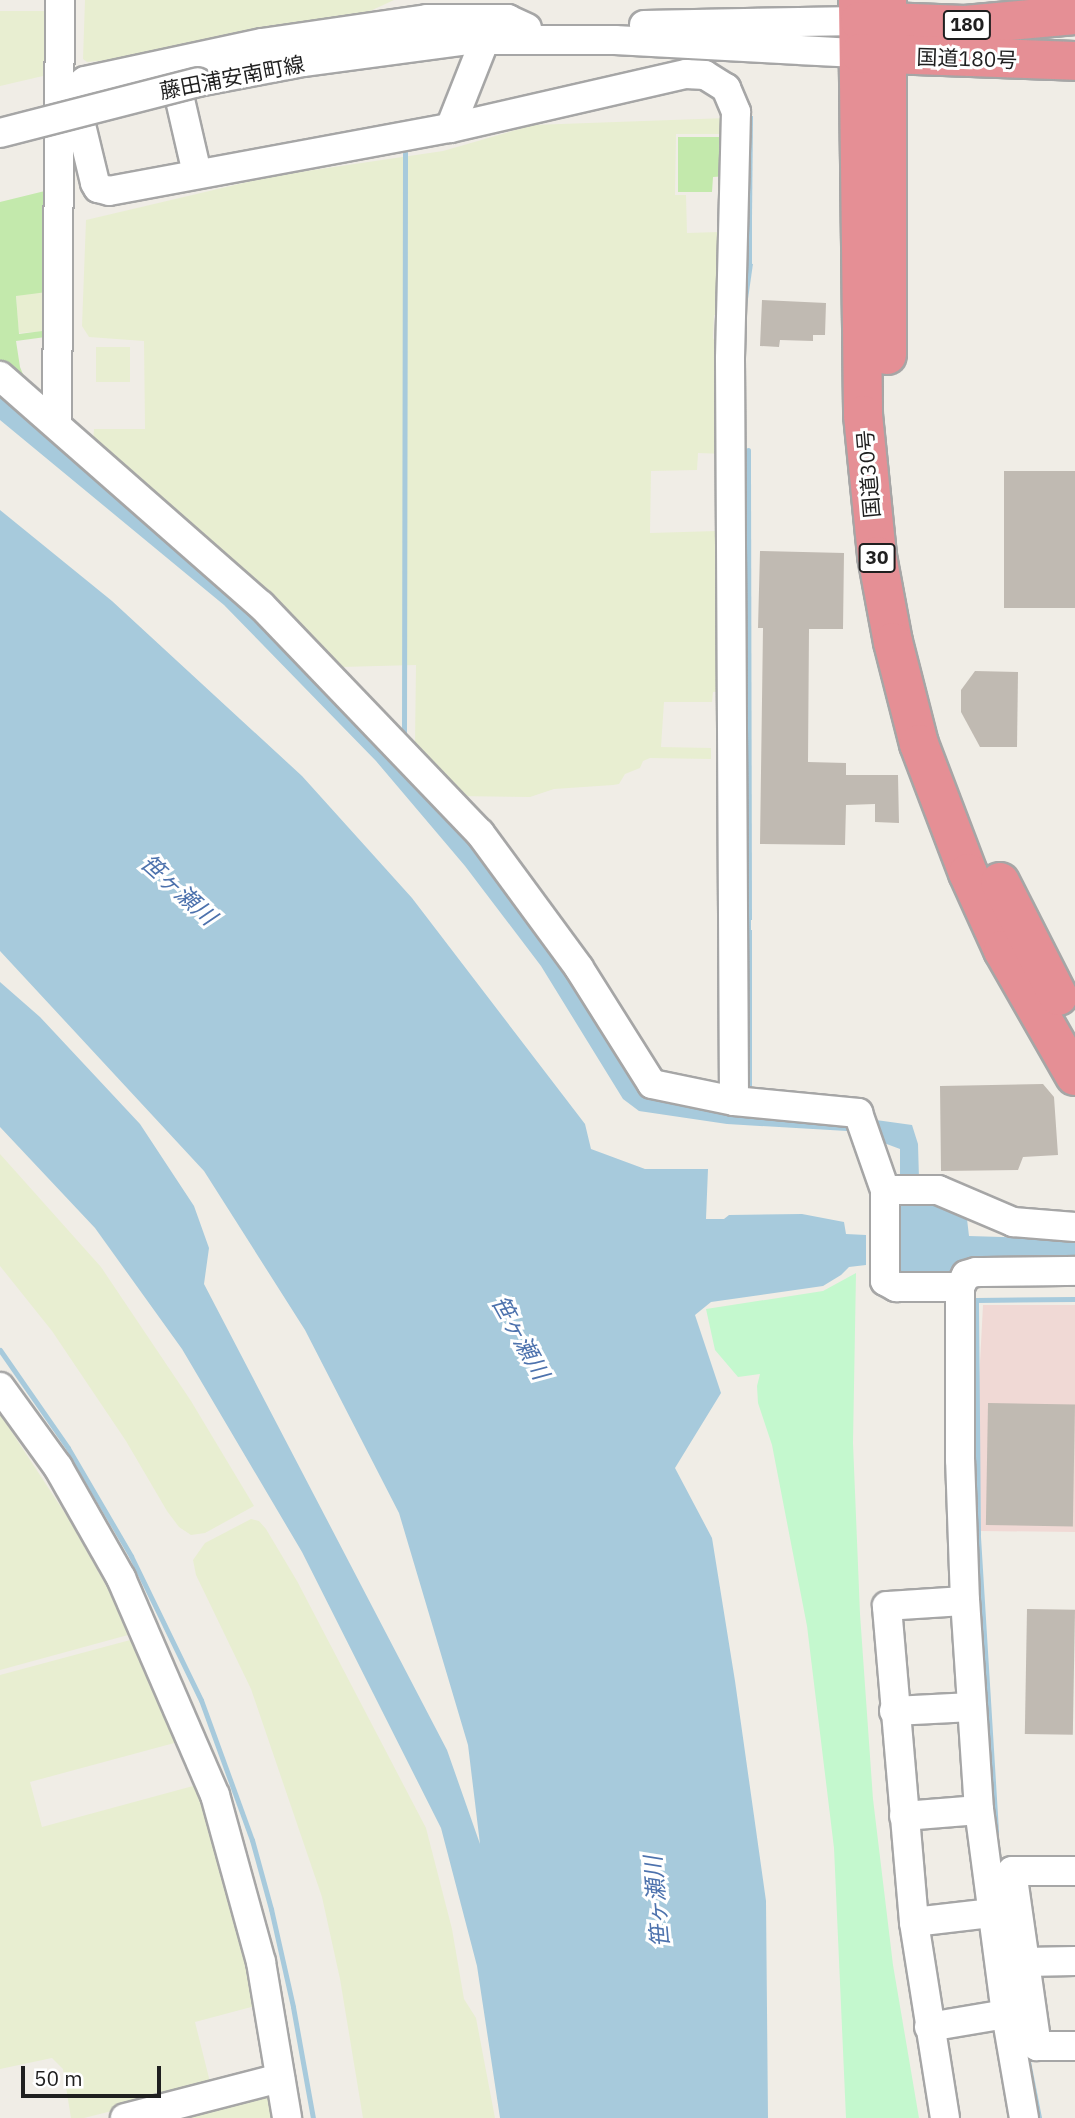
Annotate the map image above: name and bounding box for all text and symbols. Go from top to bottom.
road number: 180 [942,10,992,41]
street label: 国道180号 [916,44,1018,72]
street label: 藤田浦安南町線 [157,51,307,103]
street label: 国道30号 [852,429,884,519]
road number: 30 [858,542,896,573]
water label: 笹ヶ瀬川 [136,848,222,930]
water label: 笹ヶ瀬川 [487,1290,555,1384]
water label: 笹ヶ瀬川 [638,1855,674,1949]
scale bar [24,2052,164,2096]
text: 50 m [34,2064,83,2092]

